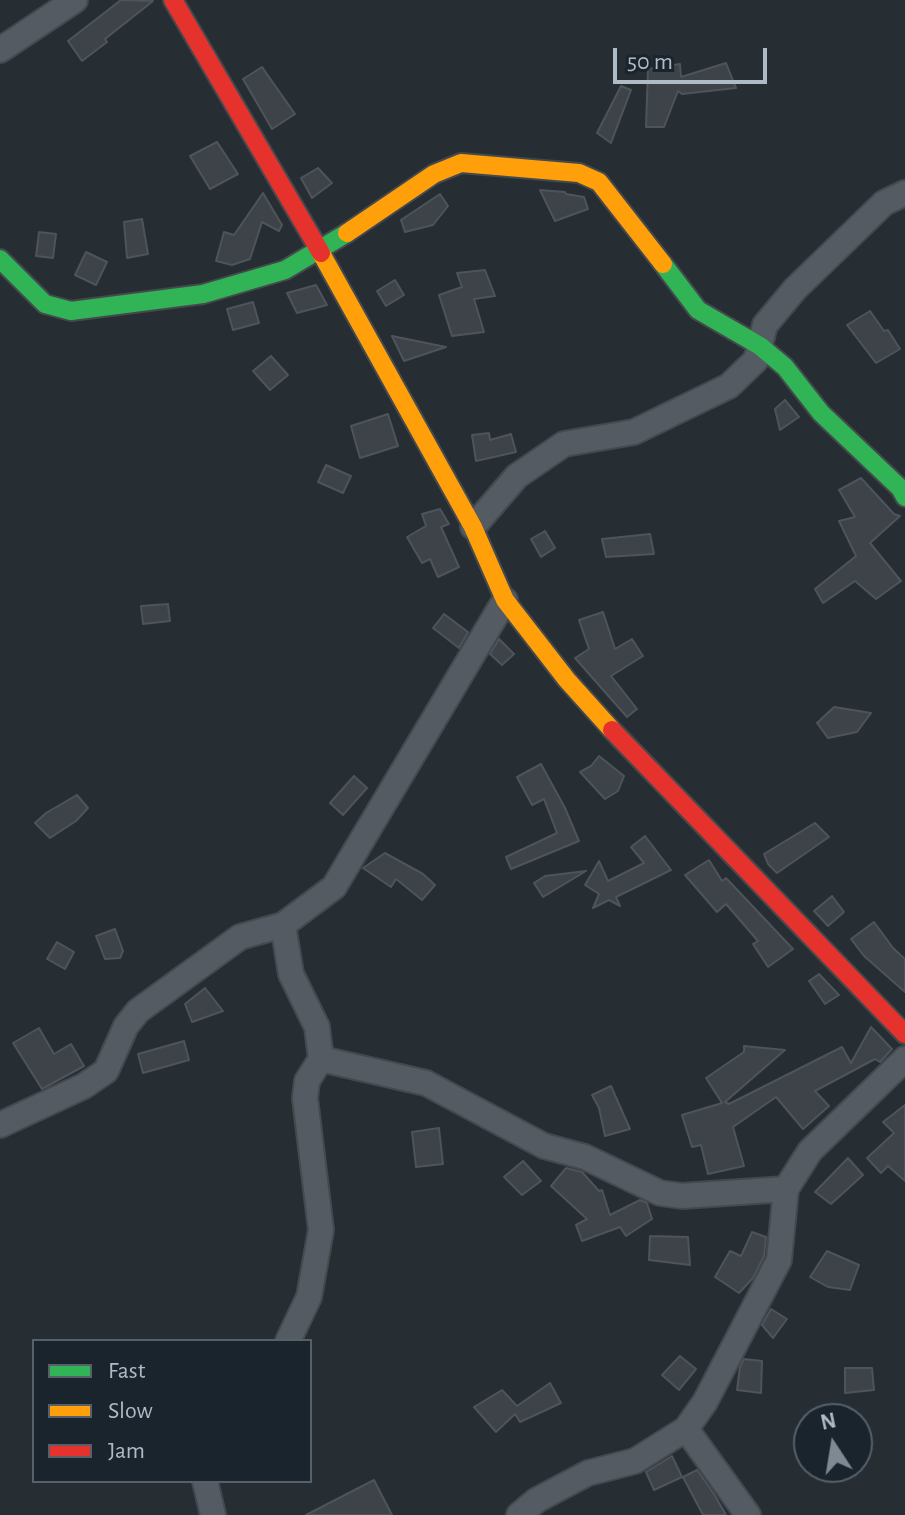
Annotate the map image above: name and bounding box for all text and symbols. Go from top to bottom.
scale bar [617,32,771,82]
text: 50 m [627,50,673,74]
legend [32,1339,312,1483]
text: Fast [108,1359,145,1383]
text: Slow [108,1399,153,1423]
north arrow [793,1403,873,1483]
text: N [819,1409,838,1434]
text: Jam [108,1439,145,1463]

